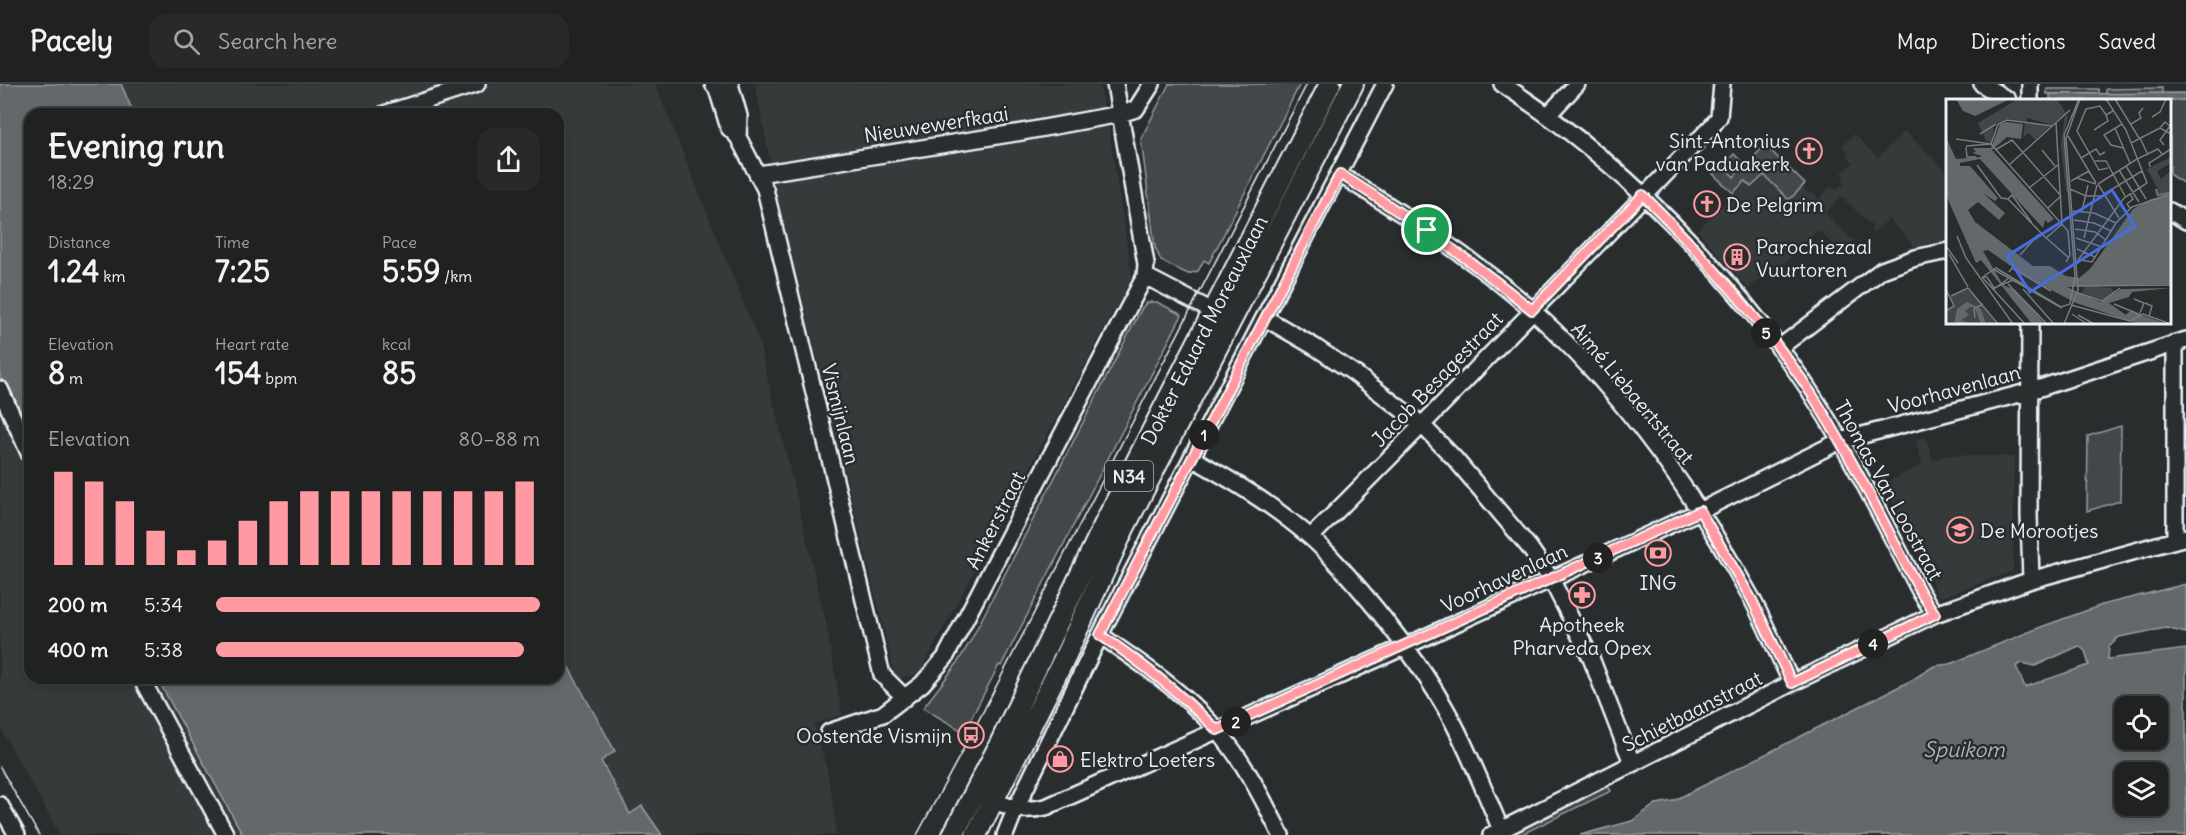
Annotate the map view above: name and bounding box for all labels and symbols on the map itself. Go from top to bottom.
inset map [1946,99,2171,324]
street label: Nieuwewerfkaai [862,100,1010,148]
place label: Sint-Antonius van Paduakerk [1656,128,1790,176]
church icon: Sint-Antonius van Paduakerk [1794,136,1824,166]
church icon: De Pelgrim [1692,189,1722,219]
place label: De Pelgrim [1726,192,1824,217]
pin [1401,204,1452,255]
street label: Dokter Eduard Moreauxlaan [1135,211,1273,449]
place label: Parochiezaal Vuurtoren [1756,234,1872,282]
building icon: Parochiezaal Vuurtoren [1722,242,1752,272]
street label: Jacob Besagestraat [1366,306,1508,452]
street label: Aimé Liebaertstraat [1566,317,1700,469]
pin: 5 [1751,318,1781,348]
street label: Voorhavenlaan [1885,359,2023,419]
street label: Vismijnlaan [816,361,866,467]
street label: Thomas Van Loostraat [1829,396,1949,585]
pin: 1 [1189,420,1219,450]
road number: N34 [1105,461,1153,491]
street label: Ankerstraat [960,467,1030,573]
school or university icon: De Morootjes [1945,515,1975,545]
place label: De Morootjes [1980,518,2098,543]
street label: Voorhavenlaan [1437,538,1571,618]
bank icon: ING [1643,538,1673,568]
pin: 3 [1583,543,1613,573]
place label: ING [1640,570,1676,595]
pharmacy icon: Apotheek Pharveda Opex [1567,580,1597,610]
place label: Apotheek Pharveda Opex [1512,612,1652,660]
pin: 4 [1858,629,1888,659]
street label: Schietbaanstraat [1618,665,1766,757]
pin: 2 [1221,707,1251,737]
bus stop icon: Oostende Vismijn [956,720,986,750]
place label: Oostende Vismijn [796,723,952,748]
water label: Spuikom [1923,736,2005,763]
shop icon: Elektro Loeters [1045,744,1075,774]
place label: Elektro Loeters [1080,747,1215,772]

